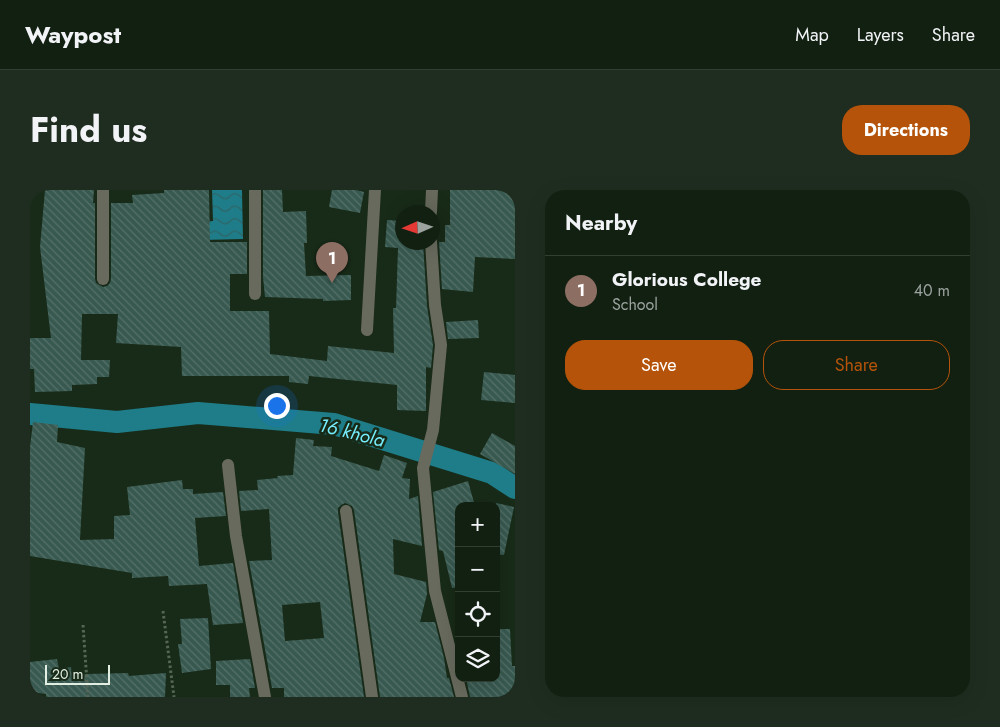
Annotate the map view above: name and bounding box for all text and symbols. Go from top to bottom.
text: Waypost [25,17,121,52]
text: Map [795,22,829,48]
text: Layers [857,22,904,48]
text: Share [932,22,975,48]
text: Find us [30,105,147,155]
button: Directions [842,105,970,155]
north arrow [395,205,440,250]
text: Nearby [565,208,637,238]
pin: 1 [316,242,348,283]
text: Glorious College [612,266,762,293]
text: 1 [577,279,585,302]
text: 40 m [914,279,950,302]
text: School [612,293,658,316]
button: Save [565,340,753,390]
button: Share [763,340,950,390]
your location [264,393,290,419]
water label: 16 khola [316,411,388,454]
map controls [455,502,500,682]
button: + [455,502,500,547]
button: − [455,547,500,592]
button: locate [455,592,500,637]
button: layers [455,637,500,682]
scale bar [45,662,110,685]
text: 20 m [52,664,84,684]

